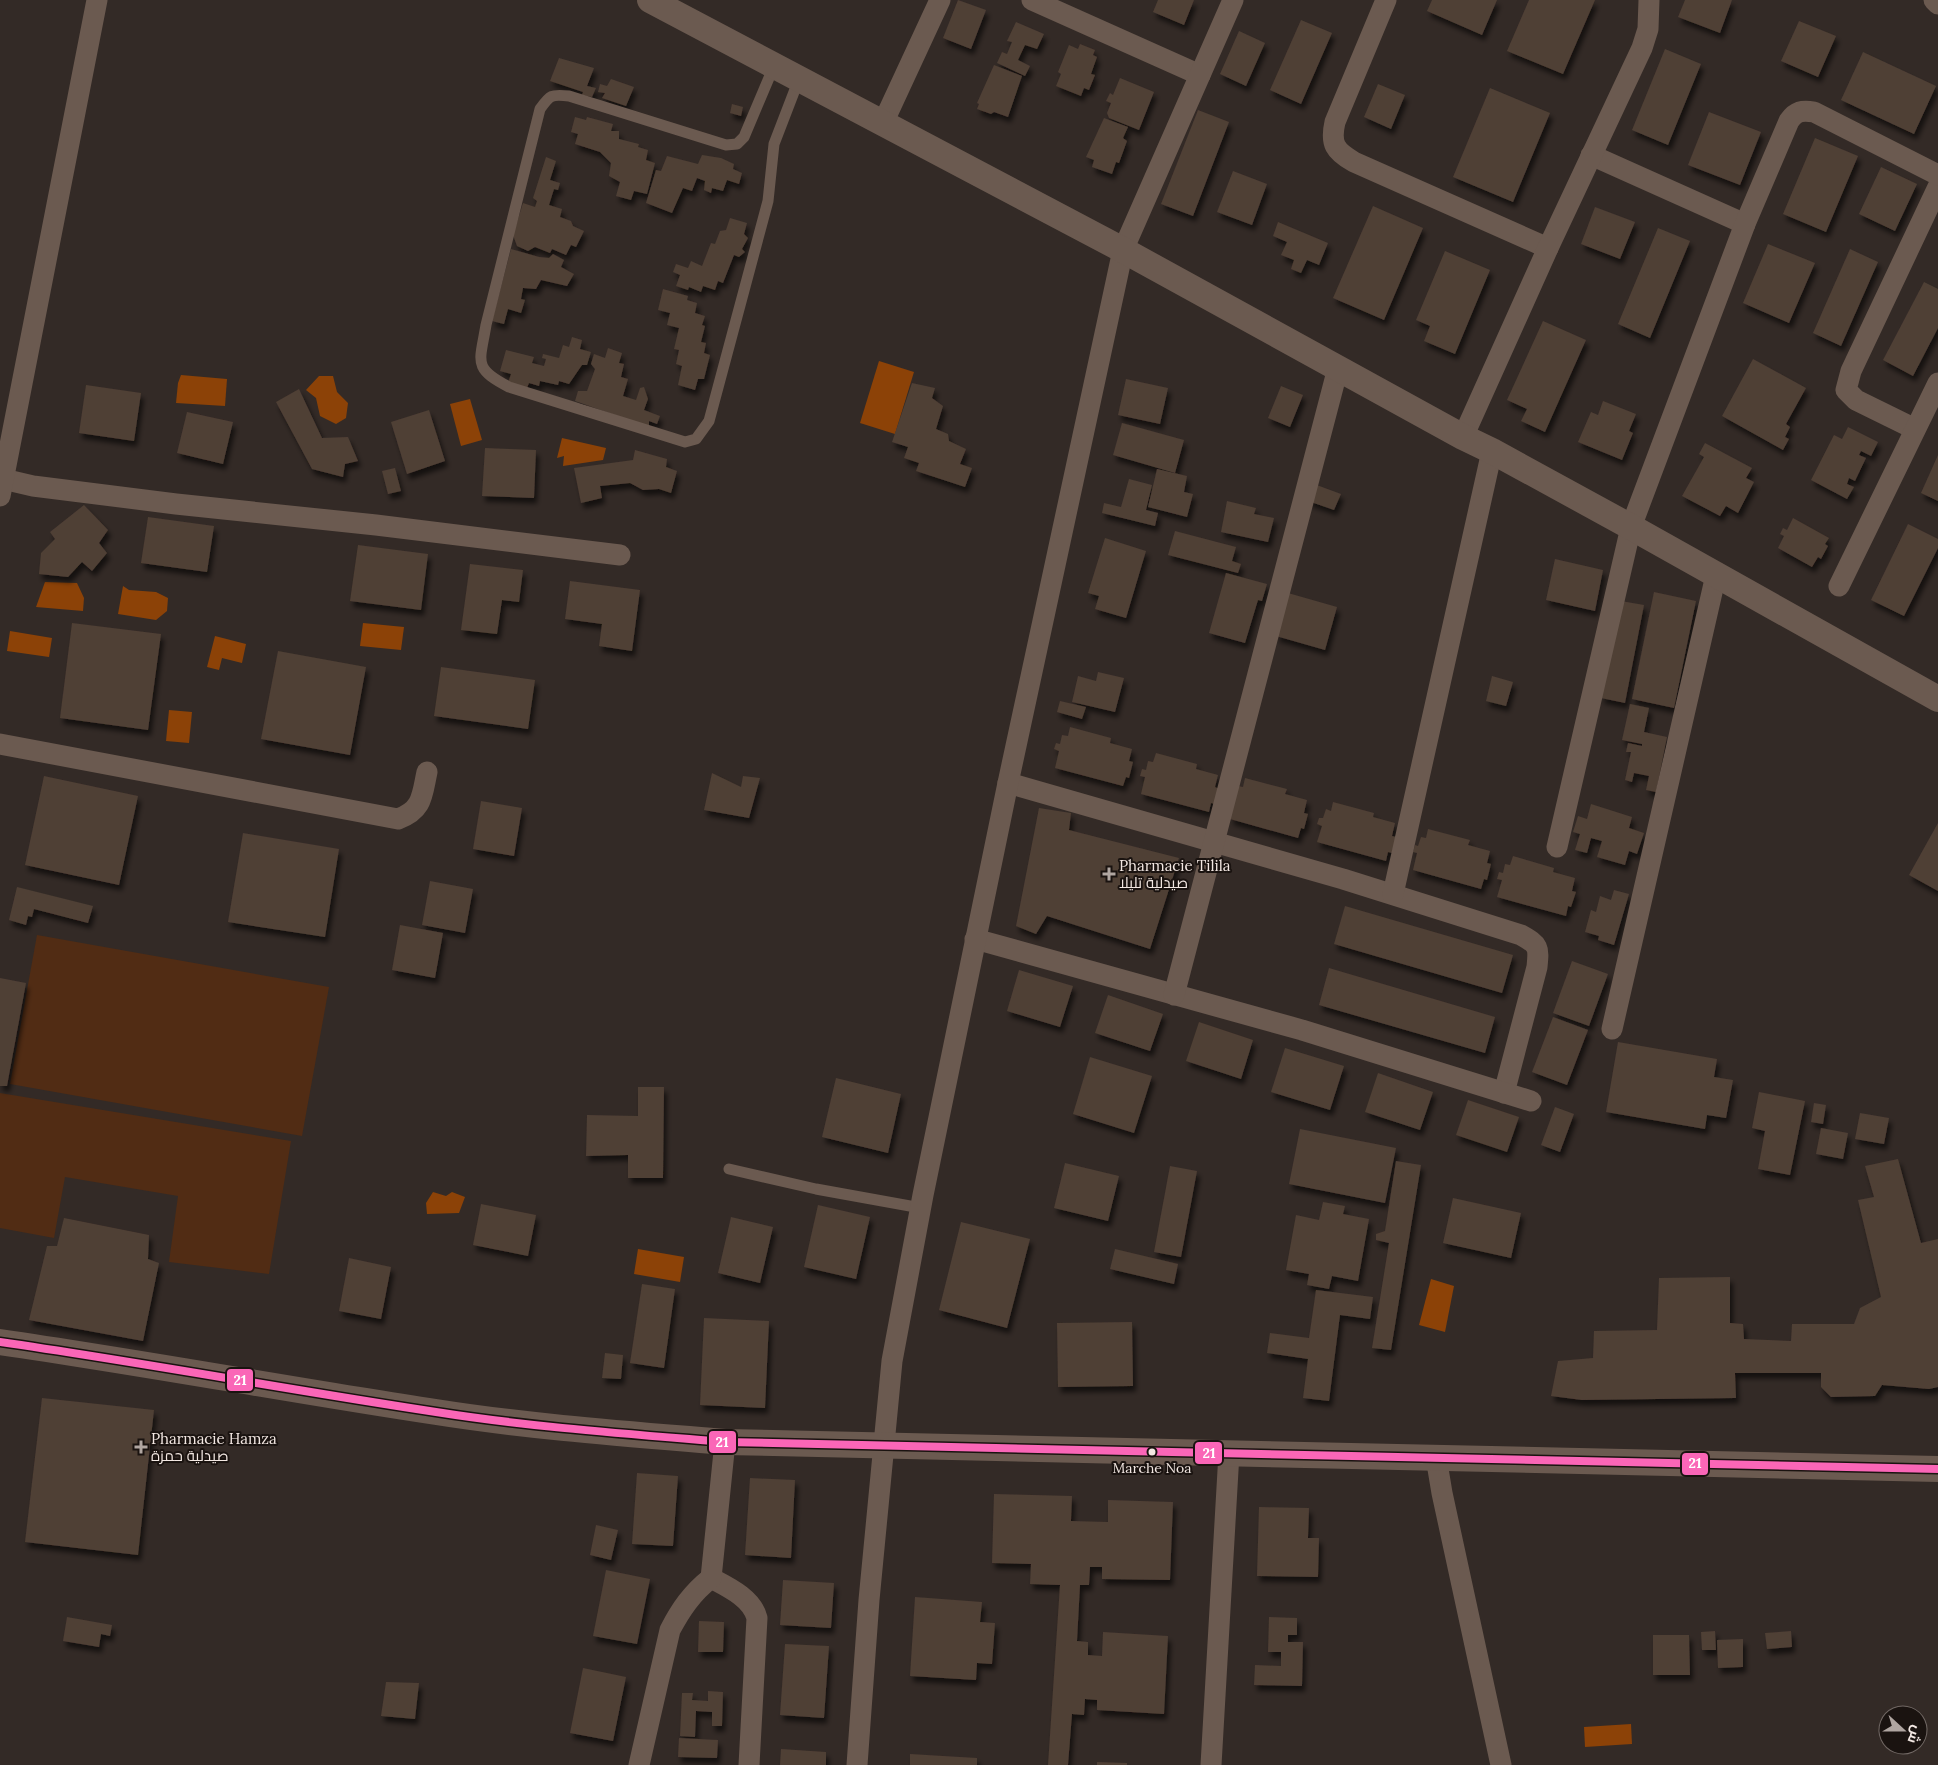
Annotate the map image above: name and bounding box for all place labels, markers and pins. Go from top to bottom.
place label: Pharmacie Tilila صيدلية تليلا [1119,856,1231,892]
marker: Pharmacie Tilila صيدلية تليلا [1103,868,1115,880]
place label: Pharmacie Hamza صيدلية حمزة [151,1429,277,1465]
marker: Pharmacie Hamza صيدلية حمزة [135,1441,147,1453]
marker: Marche Noa [1147,1447,1157,1457]
place label: Marche Noa [1112,1459,1192,1477]

